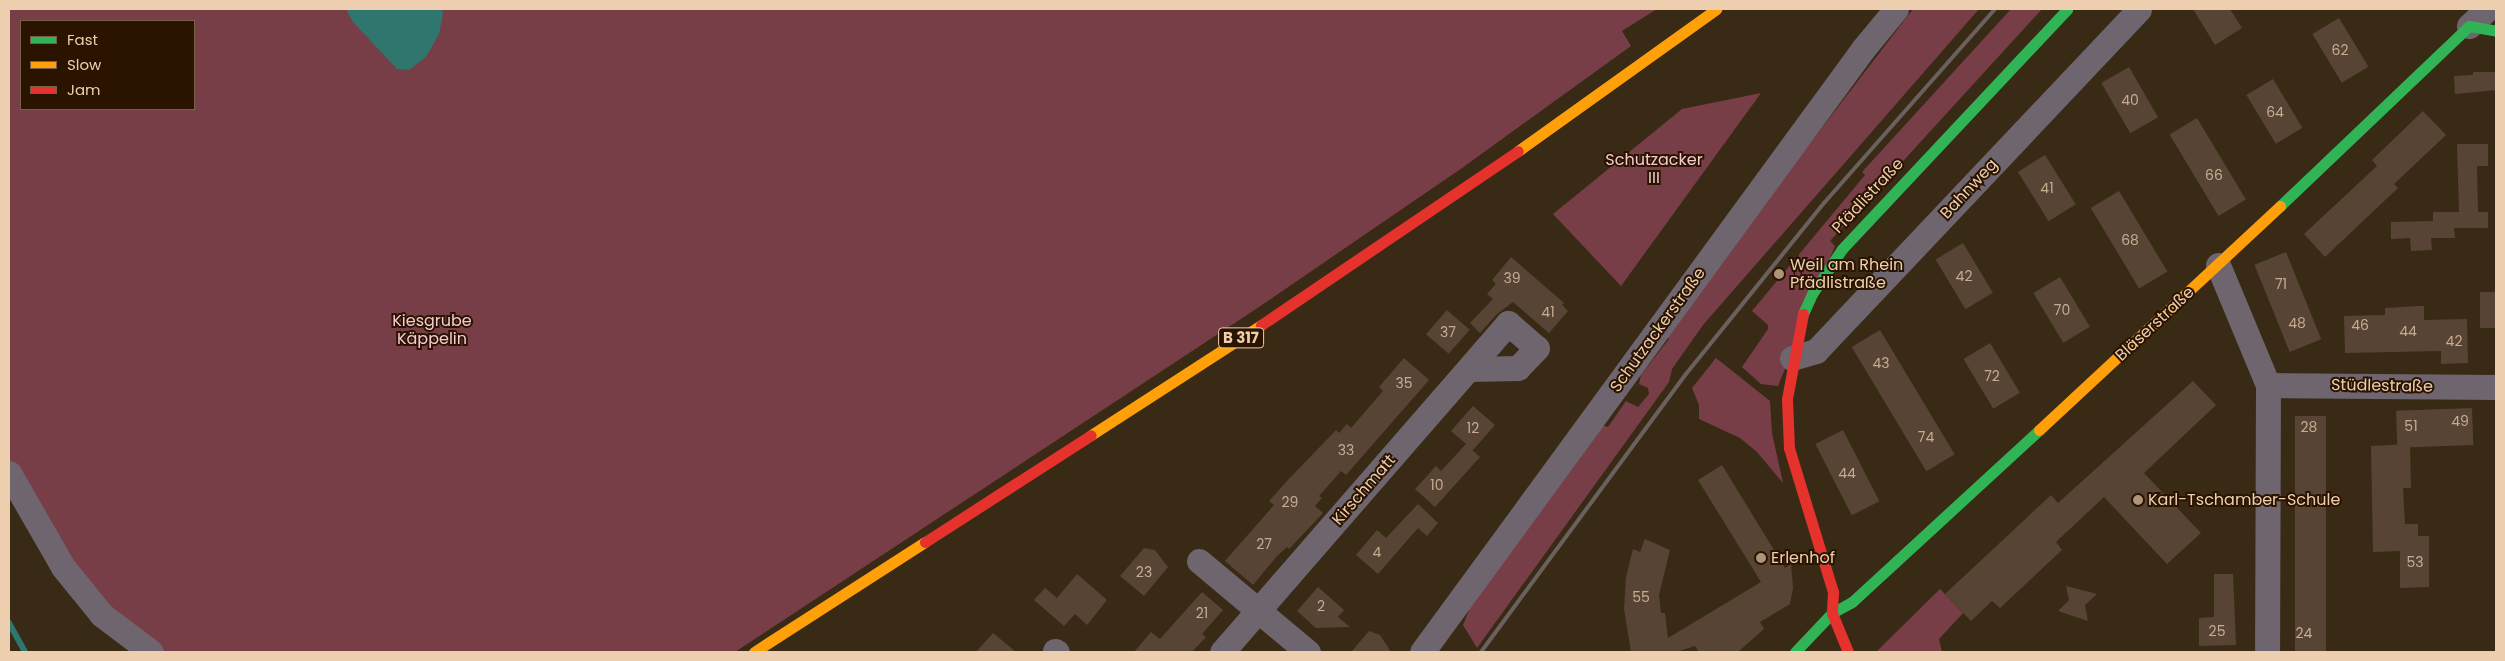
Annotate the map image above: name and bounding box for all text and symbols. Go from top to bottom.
legend [20,20,195,110]
text: Fast [67,29,98,50]
house number: 62 [2332,42,2348,58]
text: Slow [67,54,101,75]
text: Jam [67,79,101,100]
house number: 40 [2121,92,2139,108]
house number: 64 [2266,104,2284,120]
park label: Schutzacker III [1605,150,1703,188]
street label: Pfädlistraße [1828,154,1908,238]
street label: Bahnweg [1936,155,2002,223]
house number: 66 [2205,167,2223,183]
house number: 41 [2040,180,2054,196]
house number: 68 [2121,232,2139,248]
place label: Weil am Rhein Pfädlistraße [1790,255,1903,293]
street label: Schutzackerstraße [1606,264,1710,396]
marker: Weil am Rhein Pfädlistraße [1772,267,1786,281]
house number: 42 [1956,268,1972,284]
house number: 39 [1503,270,1521,286]
house number: 71 [2275,276,2287,292]
street label: Bläserstraße [2112,283,2198,365]
house number: 70 [2054,302,2070,318]
house number: 41 [1541,304,1555,320]
park label: Kiesgrube Käppelin [392,311,472,349]
house number: 48 [2288,315,2306,331]
house number: 46 [2351,317,2369,333]
house number: 44 [2399,323,2417,339]
house number: 37 [1440,324,1456,340]
road number: B 317 [1217,326,1265,350]
house number: 42 [2446,333,2462,349]
house number: 43 [1872,355,1890,371]
house number: 72 [1984,368,2000,384]
house number: 35 [1395,375,1413,391]
street label: Stüdlestraße [2331,376,2433,396]
house number: 49 [2451,413,2469,429]
house number: 51 [2404,418,2418,434]
house number: 28 [2301,419,2317,435]
house number: 12 [1467,420,1479,436]
house number: 74 [1918,429,1934,445]
house number: 33 [1338,442,1354,458]
street label: Kirschmatt [1328,451,1400,529]
house number: 44 [1838,465,1856,481]
house number: 10 [1430,477,1444,493]
place label: Karl-Tschamber-Schule [2148,490,2340,510]
house number: 29 [1282,494,1298,510]
marker: Karl-Tschamber-Schule [2132,494,2144,506]
house number: 27 [1256,536,1272,552]
house number: 4 [1373,544,1381,560]
place label: Erlenhof [1771,548,1835,568]
marker: Erlenhof [1755,552,1767,564]
house number: 53 [2406,554,2424,570]
house number: 23 [1136,564,1152,580]
house number: 55 [1632,589,1650,605]
house number: 2 [1317,598,1325,614]
house number: 21 [1196,605,1208,621]
house number: 25 [2209,623,2225,639]
house number: 24 [2296,625,2312,641]

